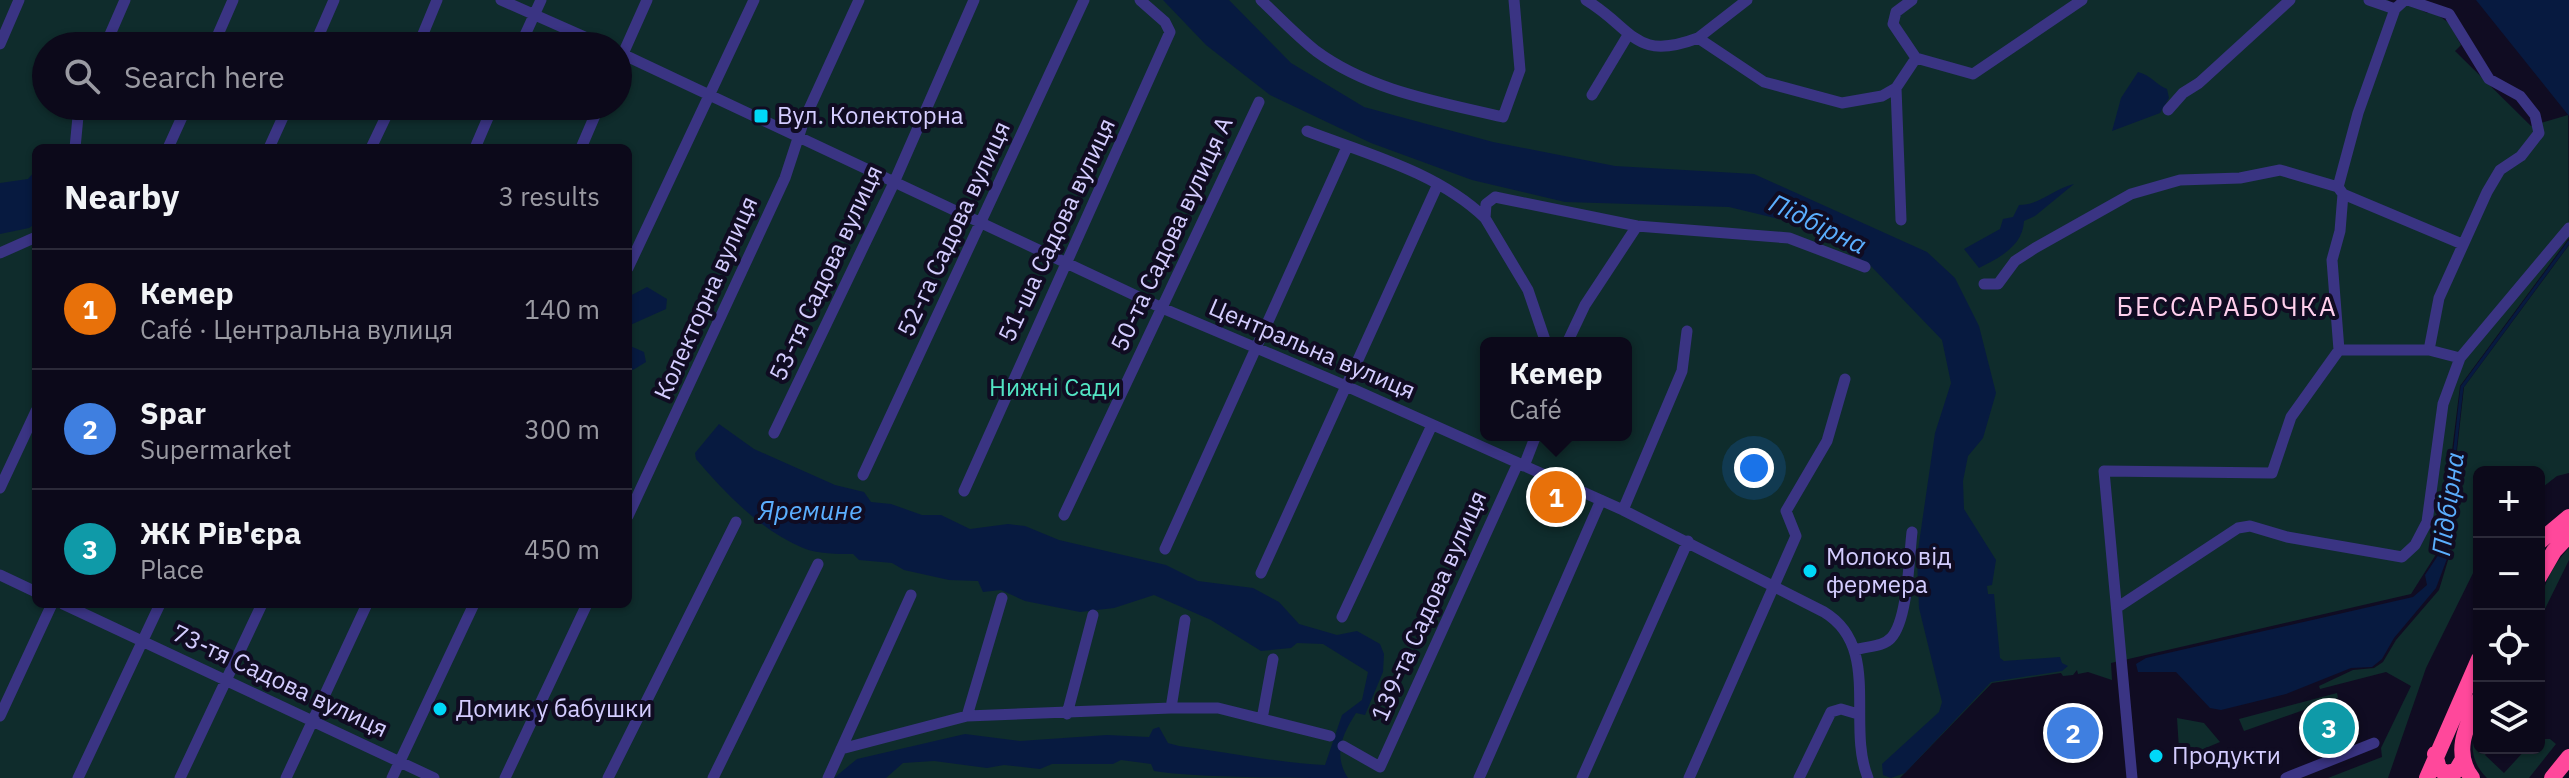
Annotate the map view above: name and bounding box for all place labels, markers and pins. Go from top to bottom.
place label: Вул. Колекторна [777,99,964,131]
marker: Вул. Колекторна [752,107,770,125]
pin: 1 [1530,467,1582,527]
place label: Молоко від фермера [1826,540,1951,600]
marker: Молоко від фермера [1801,562,1819,580]
place label: Домик у бабушки [456,692,652,724]
pin: 3 [2303,698,2355,758]
marker: Домик у бабушки [431,700,449,718]
pin: 2 [2047,703,2099,763]
place label: Продукти [2172,739,2281,771]
marker: Продукти [2147,747,2165,765]

